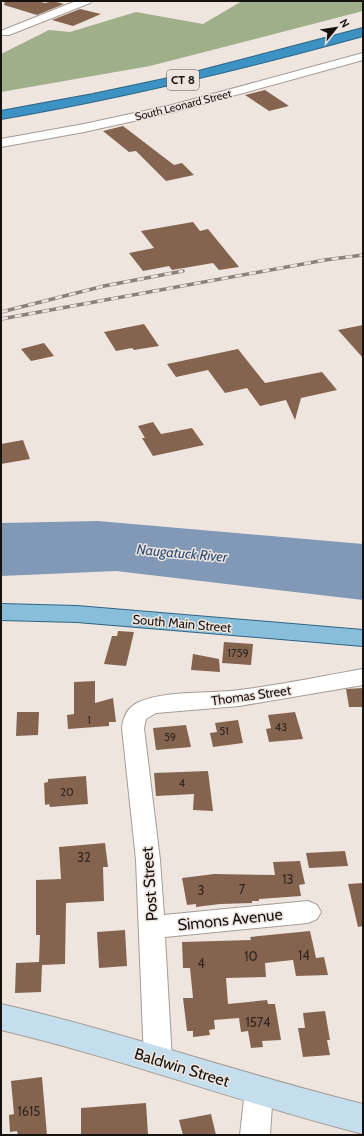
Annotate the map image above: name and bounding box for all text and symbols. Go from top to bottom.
north arrow [316,8,356,48]
text: N [337,16,353,30]
road number: CT 8 [167,70,199,90]
street label: South Leonard Street [133,86,233,124]
water label: Naugatuck River [136,540,229,566]
street label: South Main Street [132,611,233,635]
house number: 1759 [227,646,249,660]
street label: Thomas Street [210,681,293,709]
house number: 1 [87,713,91,727]
house number: 43 [275,720,287,734]
house number: 51 [219,724,229,738]
house number: 59 [164,730,176,744]
house number: 4 [179,776,186,790]
house number: 20 [60,785,74,799]
street label: Post Street [137,846,162,922]
house number: 32 [77,849,91,865]
house number: 13 [282,871,294,887]
house number: 7 [239,881,246,897]
house number: 3 [197,882,205,898]
street label: Simons Avenue [177,905,283,934]
house number: 14 [298,947,310,963]
house number: 10 [244,948,258,964]
house number: 4 [197,955,205,971]
house number: 1574 [246,1014,271,1030]
street label: Baldwin Street [132,1044,232,1091]
house number: 1615 [18,1103,40,1119]

